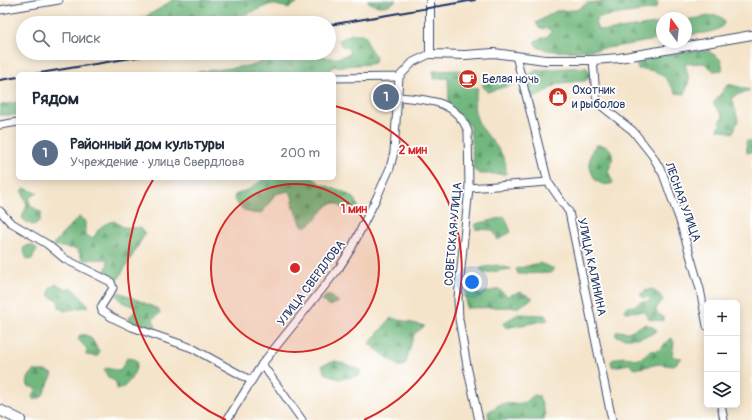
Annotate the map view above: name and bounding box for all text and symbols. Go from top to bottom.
north arrow [656,12,692,48]
search box [16,16,336,60]
icon: search [30,27,52,49]
text: Поиск [62,29,101,48]
cafe icon: Белая ночь [457,68,479,90]
place label: Белая ночь [482,72,539,87]
pin: 1 [373,82,399,112]
place label: Охотник и рыболов [572,83,625,112]
shop icon: Охотник и рыболов [547,86,569,108]
text: Рядом [32,88,79,109]
text: Районный дом культуры [70,135,225,154]
text: 2 мин [399,143,427,158]
text: 1 [42,145,48,161]
text: 200 m [281,145,320,161]
text: Учреждение · улица Свердлова [70,154,244,170]
street label: ЛЕСНАЯ УЛИЦА [661,159,704,244]
street label: СОВЕТСКАЯ УЛИЦА [441,181,466,287]
text: 1 мин [341,202,367,217]
street label: УЛИЦА КАЛИНИНА [574,217,609,318]
street label: УЛИЦА СВЕРДЛОВА [274,237,349,329]
centre of rings [288,261,302,275]
your location [462,272,482,292]
map controls [704,300,740,408]
button: + [704,300,740,336]
button: − [704,336,740,372]
button: layers [704,372,740,408]

